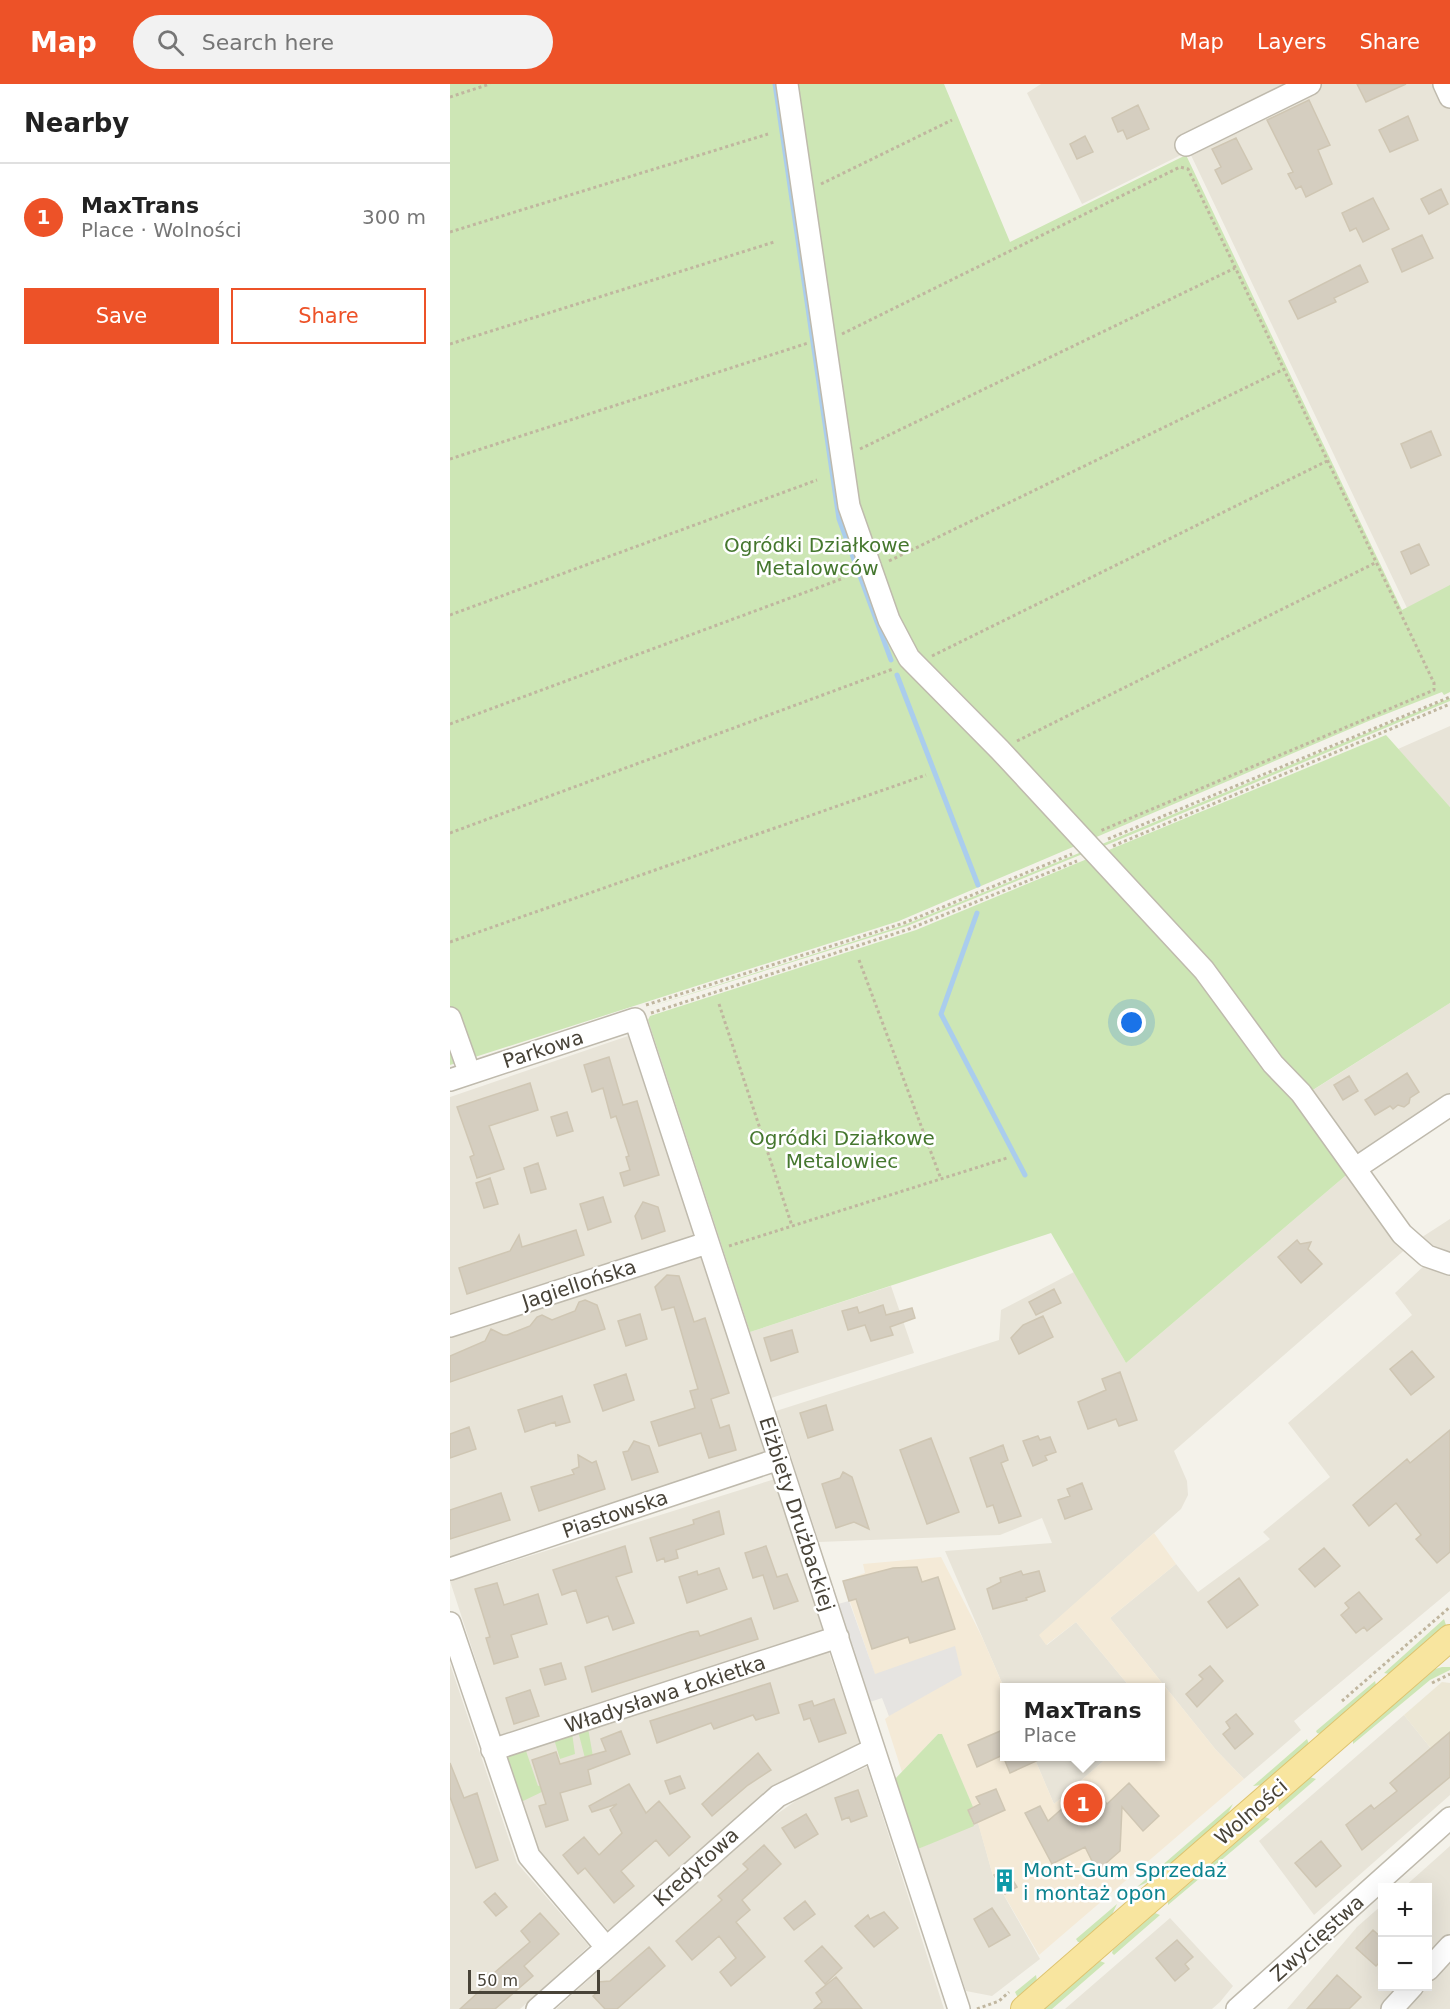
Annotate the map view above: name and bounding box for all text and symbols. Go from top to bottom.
search box [133,15,553,69]
text: Map [30,26,97,59]
icon: search [154,26,187,59]
text: Search here [202,30,334,55]
text: Map [1180,30,1224,54]
text: Layers [1257,30,1326,54]
text: Share [1359,30,1420,54]
text: Nearby [24,108,129,138]
text: MaxTrans [81,193,199,218]
text: 1 [37,205,50,229]
text: 300 m [362,205,426,229]
text: Place · Wolności [81,218,242,242]
button: Save [24,288,219,344]
button: Share [231,288,426,344]
park label: Ogródki Działkowe Metalowców [724,533,910,580]
your location [1117,1008,1146,1037]
street label: Parkowa [500,1025,586,1073]
park label: Ogródki Działkowe Metalowiec [749,1126,935,1173]
street label: Jagiellońska [517,1254,639,1314]
street label: Elżbiety Drużbackiej [754,1414,840,1614]
street label: Piastowska [559,1485,671,1543]
street label: Władysława Łokietka [562,1650,768,1738]
popup [1000,1683,1165,1761]
text: MaxTrans [1024,1698,1141,1723]
text: Place [1024,1723,1077,1747]
street label: Wolności [1210,1774,1292,1850]
pin: 1 [1064,1780,1102,1826]
street label: Kredytowa [648,1822,744,1912]
place label: Mont-Gum Sprzedaż i montaż opon [1023,1858,1227,1905]
building icon: Mont-Gum Sprzedaż i montaż opon [992,1868,1018,1894]
map controls [1378,1883,1432,1991]
button: + [1378,1883,1432,1937]
street label: Zwycięstwa [1265,1890,1369,1986]
button: − [1378,1937,1432,1991]
scale bar [468,1967,600,1994]
text: 50 m [477,1971,518,1990]

